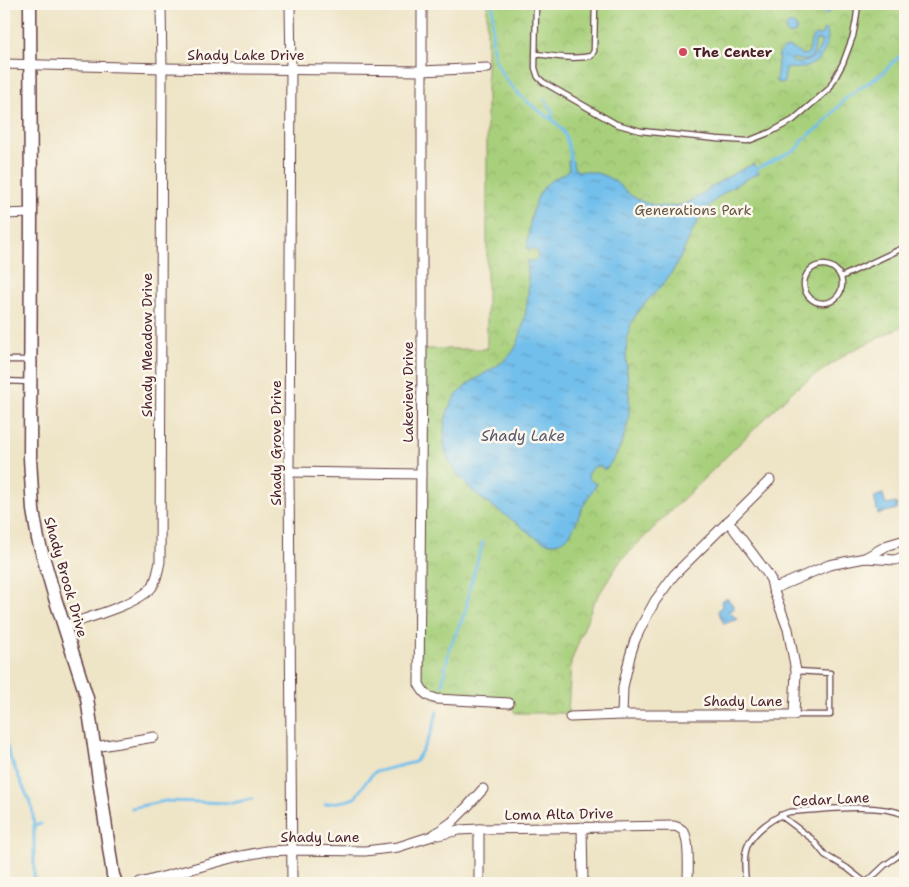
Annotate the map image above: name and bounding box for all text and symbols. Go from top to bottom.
place label: The Center [693,43,773,61]
street label: Shady Lake Drive [187,46,305,64]
marker: The Center [677,46,689,58]
park label: Generations Park [634,201,752,219]
street label: Shady Meadow Drive [138,273,156,417]
street label: Lakeview Drive [399,341,417,443]
street label: Shady Grove Drive [267,380,285,506]
water label: Shady Lake [481,426,565,446]
street label: Shady Brook Drive [40,515,92,639]
street label: Shady Lane [703,692,783,710]
street label: Cedar Lane [792,788,870,810]
street label: Loma Alta Drive [504,804,614,824]
street label: Shady Lane [280,828,360,846]

